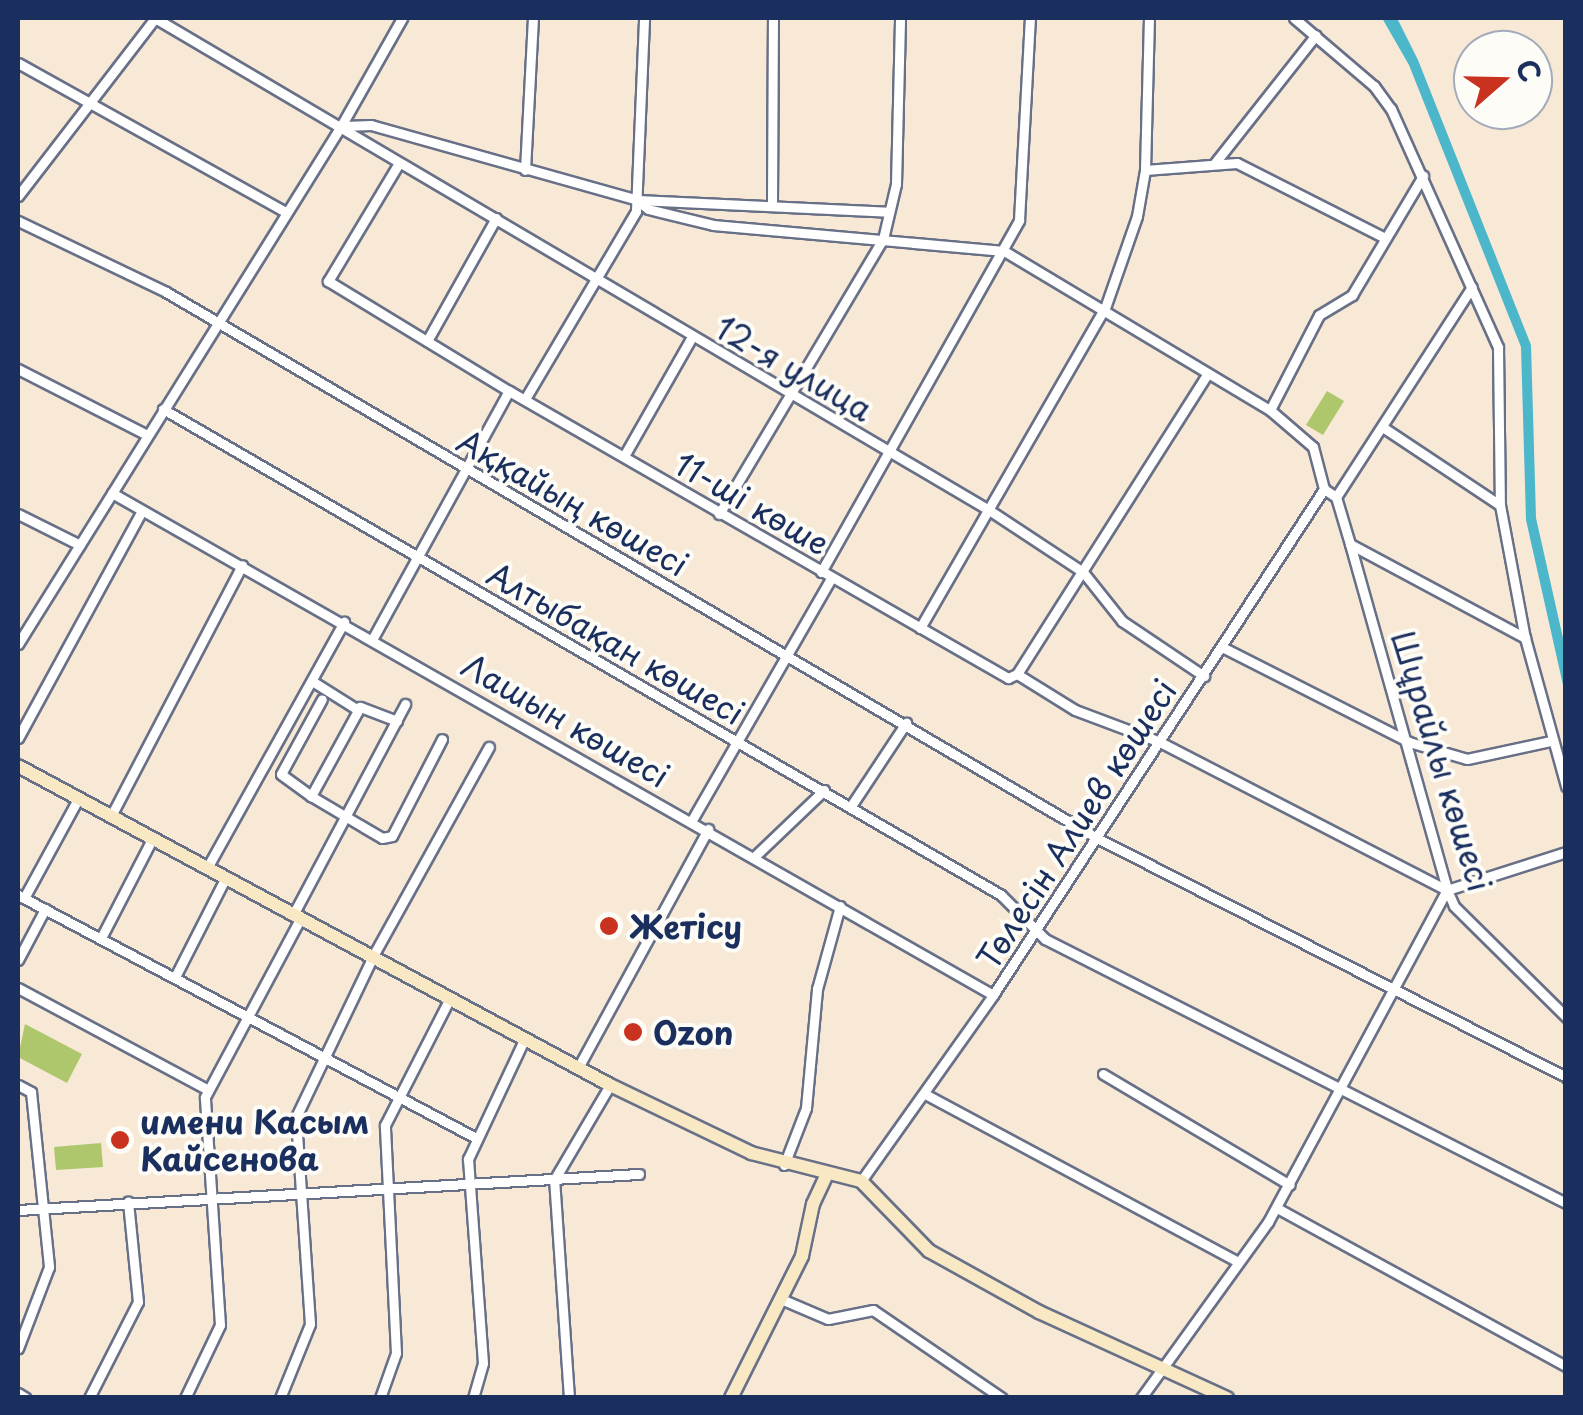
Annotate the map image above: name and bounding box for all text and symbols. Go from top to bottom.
north arrow [1453,30,1553,130]
text: С [1506,53,1554,88]
street label: 12-я улица [708,307,880,429]
street label: Аққайың көшесі [450,420,696,584]
street label: 11-ші көше [668,443,836,563]
street label: Алтыбақан көшесі [480,553,752,733]
street label: Шұрайлы көшесі [1384,626,1500,896]
street label: Лашын көшесі [455,645,677,795]
street label: Төлесін Алиев көшесі [967,671,1185,977]
place label: Жетісу [629,907,742,945]
marker: Жетісу [598,915,620,937]
place label: Ozon [653,1013,733,1051]
marker: Ozon [622,1021,644,1043]
place label: имени Касым Кайсенова [140,1103,372,1178]
marker: имени Касым Кайсенова [109,1129,131,1151]

